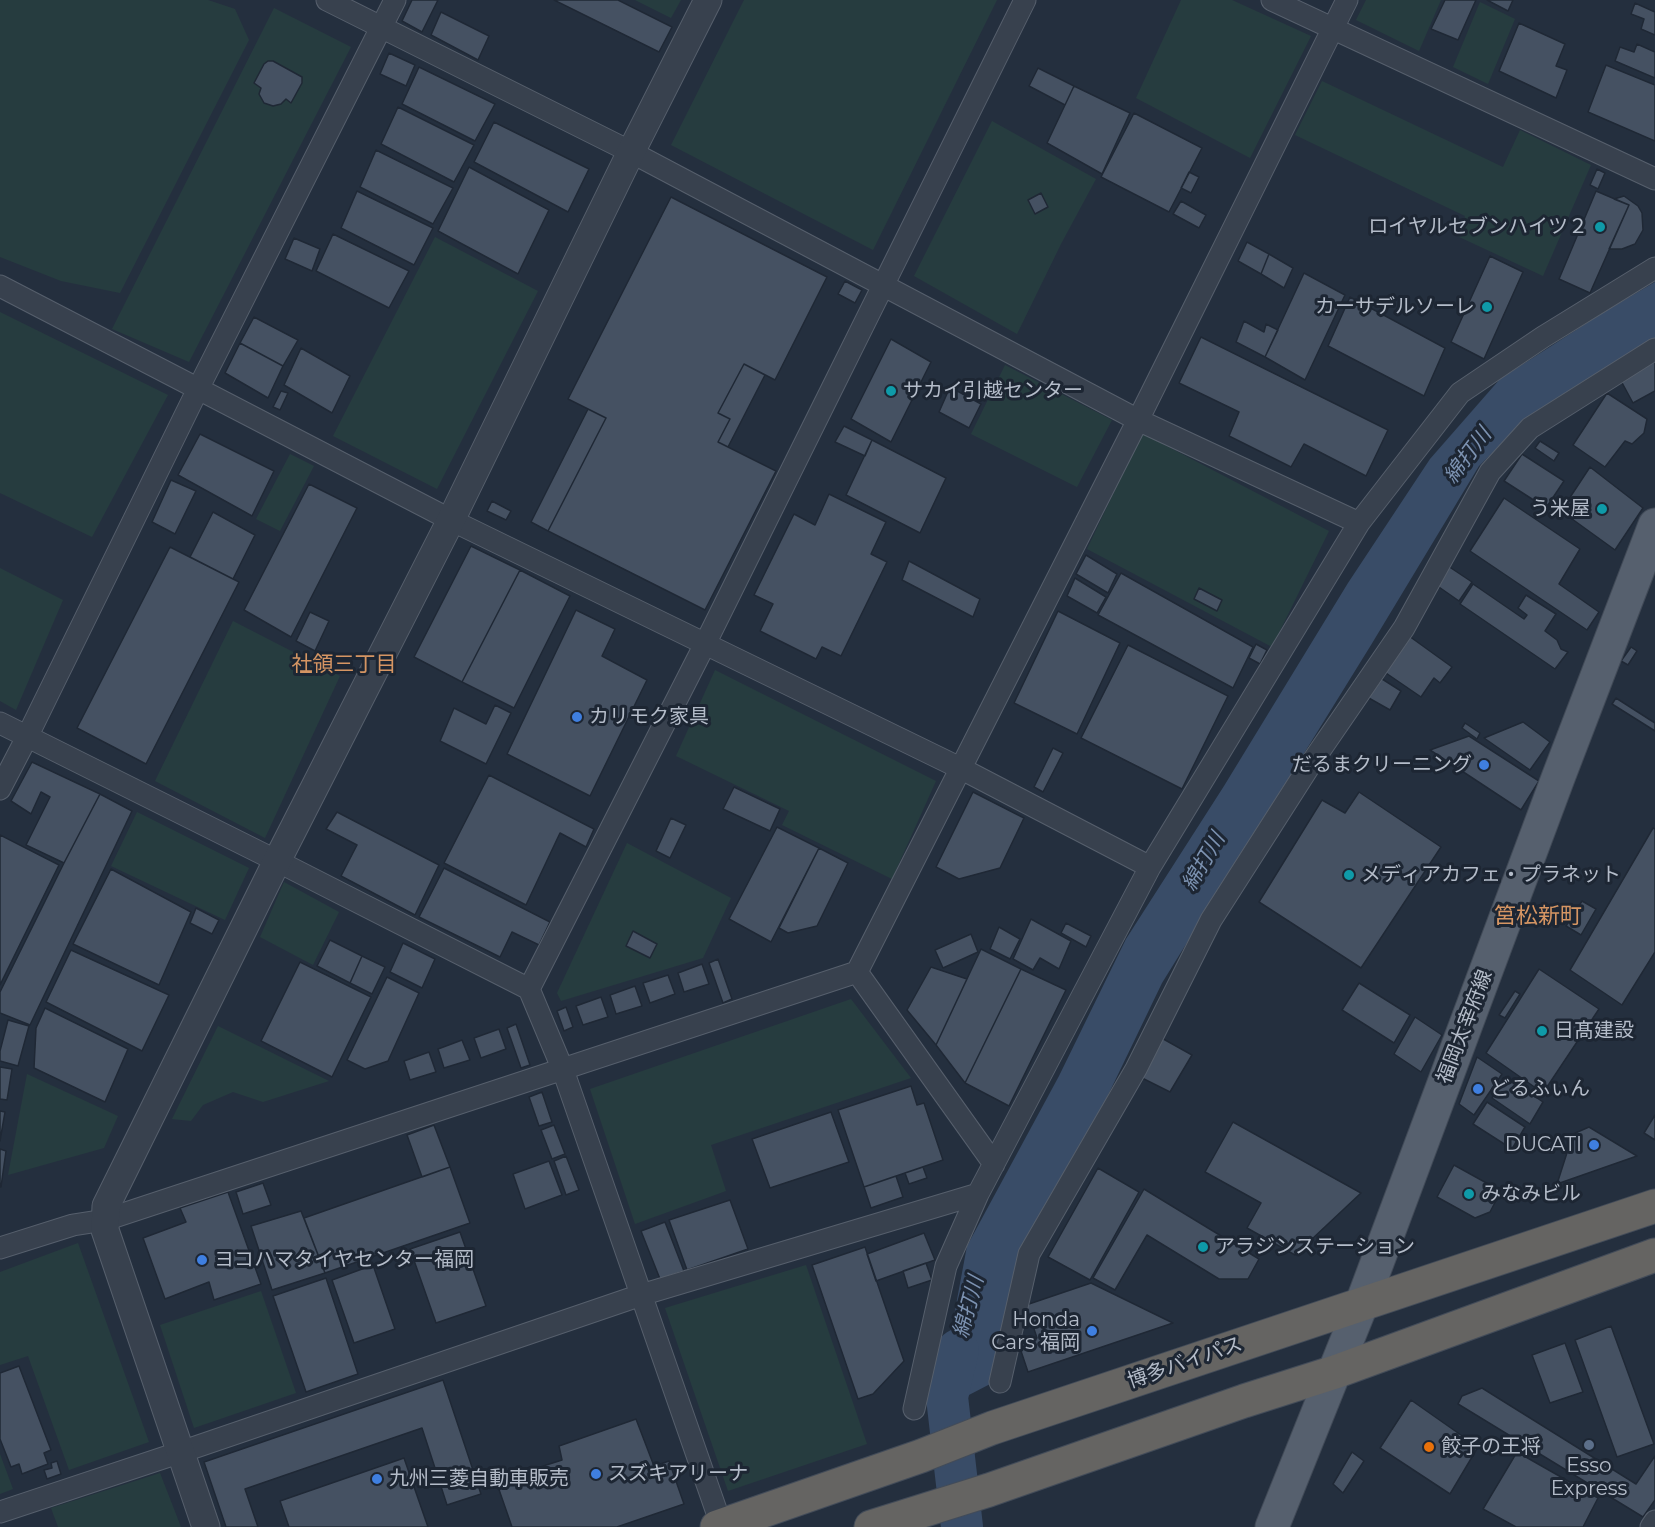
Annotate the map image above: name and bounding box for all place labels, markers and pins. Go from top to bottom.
place label: ロイヤルセブンハイツ２ [1368,215,1588,239]
marker: ロイヤルセブンハイツ２ [1593,220,1607,234]
place label: カーサデルソーレ [1315,295,1475,319]
marker: カーサデルソーレ [1480,300,1494,314]
place label: サカイ引越センター [903,379,1083,403]
marker: サカイ引越センター [884,384,898,398]
place label: う米屋 [1530,497,1590,521]
marker: う米屋 [1595,502,1609,516]
place label: カリモク家具 [589,705,709,729]
marker: カリモク家具 [570,710,584,724]
place label: だるまクリーニング [1292,753,1472,777]
marker: だるまクリーニング [1477,758,1491,772]
place label: メディアカフェ・プラネット [1361,863,1621,887]
marker: メディアカフェ・プラネット [1342,868,1356,882]
place label: 日髙建設 [1554,1019,1634,1043]
marker: 日髙建設 [1535,1024,1549,1038]
place label: どるふぃん [1490,1077,1590,1101]
marker: どるふぃん [1471,1082,1485,1096]
place label: DUCATI [1505,1133,1582,1157]
marker: DUCATI [1587,1138,1601,1152]
place label: みなみビル [1481,1182,1581,1206]
marker: みなみビル [1462,1187,1476,1201]
place label: アラジンステーション [1215,1235,1415,1259]
marker: アラジンステーション [1196,1240,1210,1254]
place label: ヨコハマタイヤセンター福岡 [214,1248,474,1272]
marker: ヨコハマタイヤセンター福岡 [195,1253,209,1267]
place label: Honda Cars 福岡 [991,1308,1080,1355]
marker: Honda Cars 福岡 [1085,1324,1099,1338]
place label: 餃子の王将 [1441,1435,1541,1459]
marker: Esso Express [1582,1438,1596,1452]
marker: 餃子の王将 [1422,1440,1436,1454]
place label: Esso Express [1551,1454,1627,1501]
place label: スズキアリーナ [608,1462,748,1486]
place label: 九州三菱自動車販売 [389,1467,569,1491]
marker: スズキアリーナ [589,1467,603,1481]
marker: 九州三菱自動車販売 [370,1472,384,1486]

